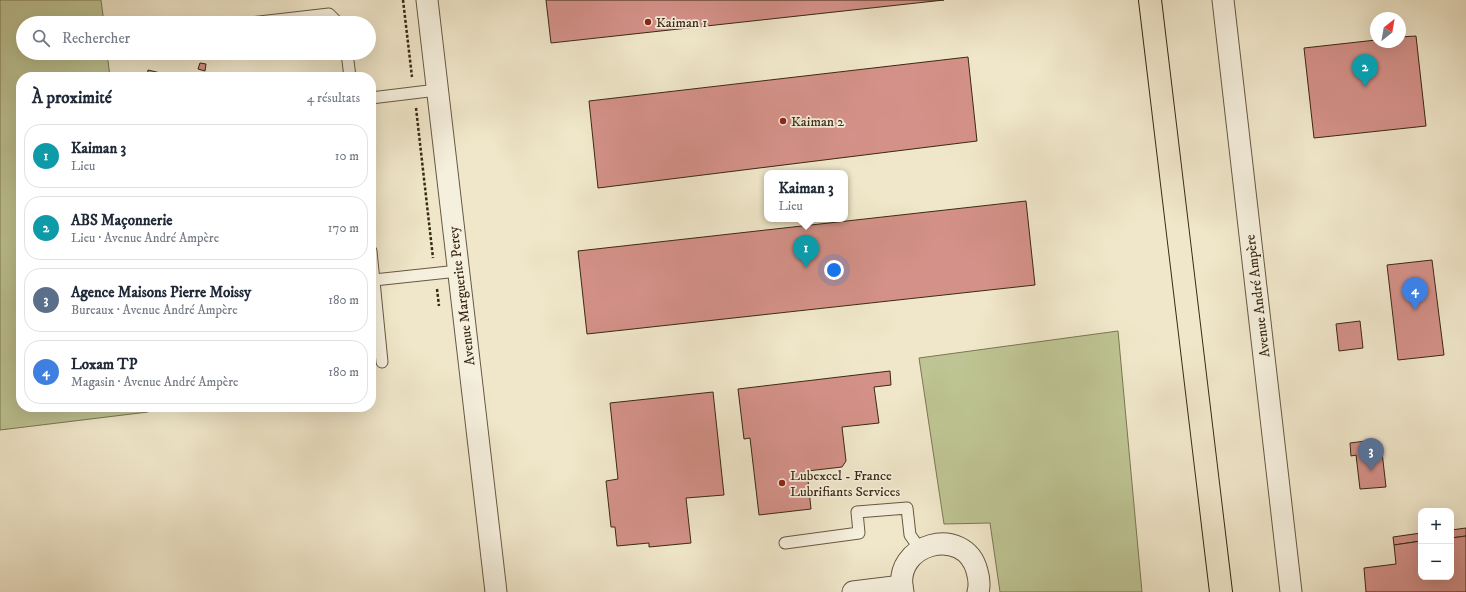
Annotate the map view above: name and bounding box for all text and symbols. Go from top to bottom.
north arrow [1370,12,1406,48]
place label: Kaiman 1 [656,14,707,32]
search box [16,16,376,60]
marker: Kaiman 1 [643,17,653,27]
icon: search [30,27,52,49]
text: Rechercher [62,29,130,48]
pin: 2 [1352,54,1378,87]
text: À proximité [32,87,112,109]
text: 4 résultats [307,90,360,106]
place label: Kaiman 2 [791,113,844,131]
marker: Kaiman 2 [778,116,788,126]
text: Kaiman 3 [71,139,126,158]
text: 1 [44,148,48,164]
text: 10 m [335,148,359,164]
text: Lieu [71,158,95,174]
popup [764,170,848,222]
text: Kaiman 3 [778,179,834,198]
text: Lieu [778,198,803,214]
text: ABS Maçonnerie [71,211,172,230]
text: 2 [43,220,49,236]
text: 170 m [328,220,359,236]
street label: Avenue Marguerite Perey [444,225,479,367]
text: Lieu · Avenue André Ampère [71,230,219,246]
street label: Avenue André Ampère [1241,233,1274,358]
pin: 1 [793,235,819,268]
your location [824,260,844,280]
pin: 4 [1402,277,1428,310]
text: Agence Maisons Pierre Moissy [71,283,251,302]
text: 3 [44,292,48,308]
text: 180 m [328,292,359,308]
text: Bureaux · Avenue André Ampère [71,302,238,318]
text: Loxam TP [71,355,137,374]
text: 4 [42,364,50,380]
text: 180 m [328,364,359,380]
text: Magasin · Avenue André Ampère [71,374,238,390]
pin: 3 [1358,438,1384,471]
place label: Lubexcel - France Lubrifiants Services [790,467,901,501]
marker: Lubexcel - France Lubrifiants Services [777,478,787,488]
map controls [1418,508,1454,580]
button: + [1418,508,1454,544]
button: − [1418,544,1454,580]

